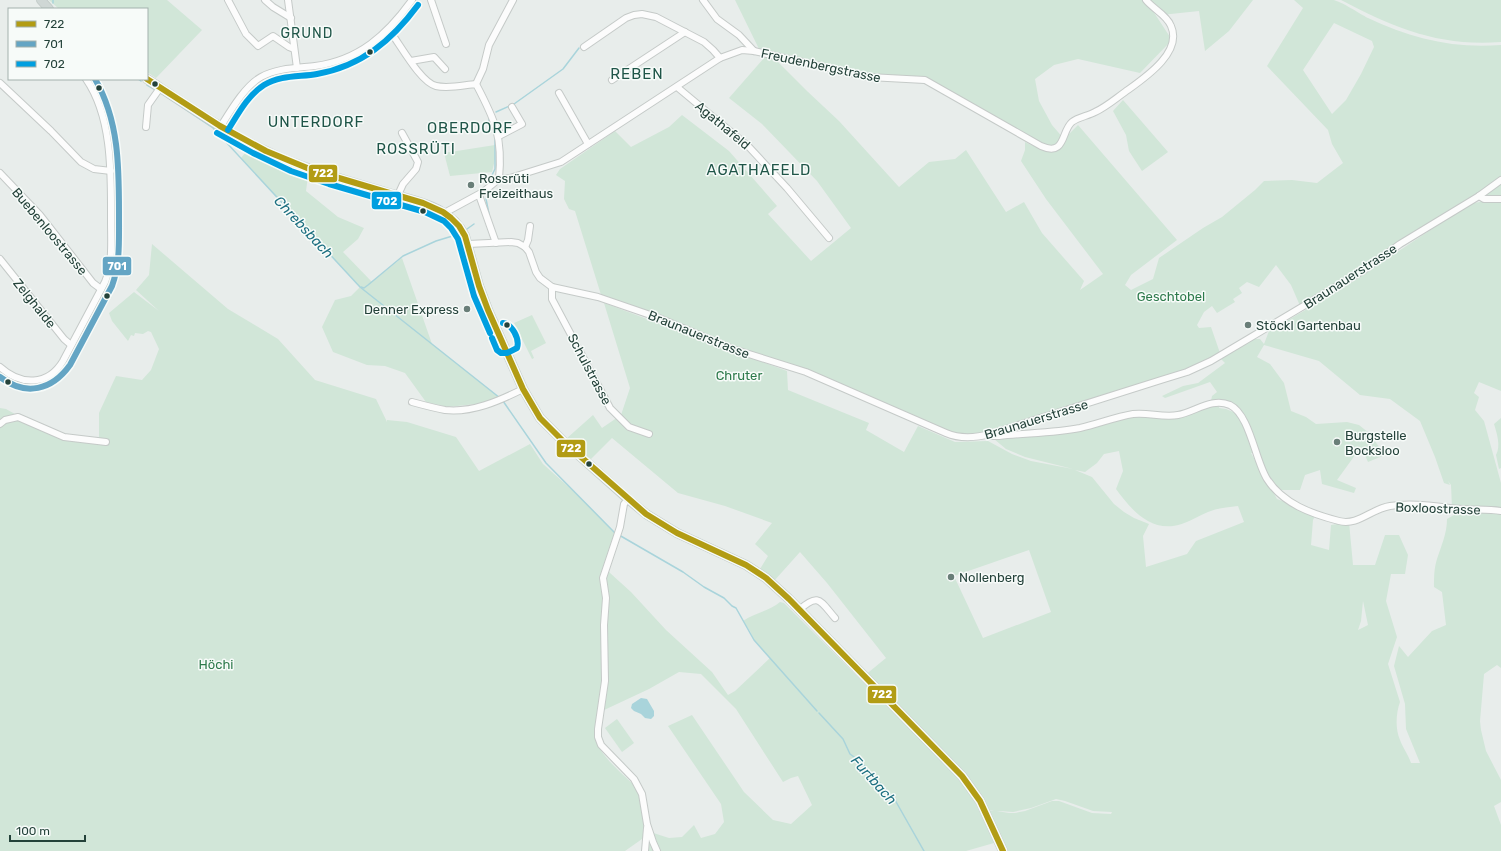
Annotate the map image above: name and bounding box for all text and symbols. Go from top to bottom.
legend [8,8,148,80]
text: 722 [44,17,64,31]
district label: GRUND [281,25,333,42]
text: 701 [44,37,63,51]
street label: Freudenbergstrasse [759,45,882,86]
unlabelled marker [365,47,375,57]
text: 702 [44,57,65,71]
district label: REBEN [610,65,664,83]
unlabelled marker [150,79,160,89]
unlabelled marker [94,83,104,93]
street label: Agathafeld [692,98,753,153]
district label: UNTERDORF [268,113,364,131]
district label: OBERDORF [427,119,513,137]
district label: ROSSRÜTI [376,140,456,158]
district label: AGATHAFELD [707,161,811,179]
line badge: 722 [308,164,338,183]
text: 722 [313,167,333,180]
place label: Rossrüti Freizeithaus [479,171,554,201]
marker: Rossrüti Freizeithaus [466,180,476,190]
street label: Buebenloostrasse [9,185,90,278]
line badge: 702 [371,191,402,210]
water label: Chrebsbach [270,193,337,262]
text: 702 [377,195,397,208]
unlabelled marker [418,206,428,216]
street label: Braunauerstrasse [1301,241,1400,312]
line badge: 701 [102,256,132,276]
text: 701 [107,260,127,273]
street label: Zelghalde [9,276,59,332]
park label: Geschtobel [1137,289,1205,304]
unlabelled marker [102,291,112,301]
place label: Denner Express [364,302,459,317]
marker: Denner Express [462,304,472,314]
street label: Braunauerstrasse [646,307,752,362]
place label: Stöckl Gartenbau [1256,318,1361,333]
unlabelled marker [502,320,512,330]
marker: Stöckl Gartenbau [1243,320,1253,330]
street label: Schulstrasse [565,331,615,407]
park label: Chruter [716,368,762,383]
unlabelled marker [3,377,13,387]
street label: Braunauerstrasse [982,397,1090,442]
place label: Burgstelle Bocksloo [1345,428,1407,458]
marker: Burgstelle Bocksloo [1332,437,1342,447]
line badge: 722 [556,439,586,458]
text: 722 [561,442,581,455]
unlabelled marker [584,459,594,469]
street label: Boxloostrasse [1395,500,1481,517]
place label: Nollenberg [959,570,1025,586]
marker: Nollenberg [946,572,956,582]
park label: Höchi [199,657,233,672]
line badge: 722 [867,685,897,704]
text: 722 [872,688,892,701]
water label: Furtbach [847,752,900,808]
scale bar [10,817,85,843]
text: 100 m [16,824,50,838]

